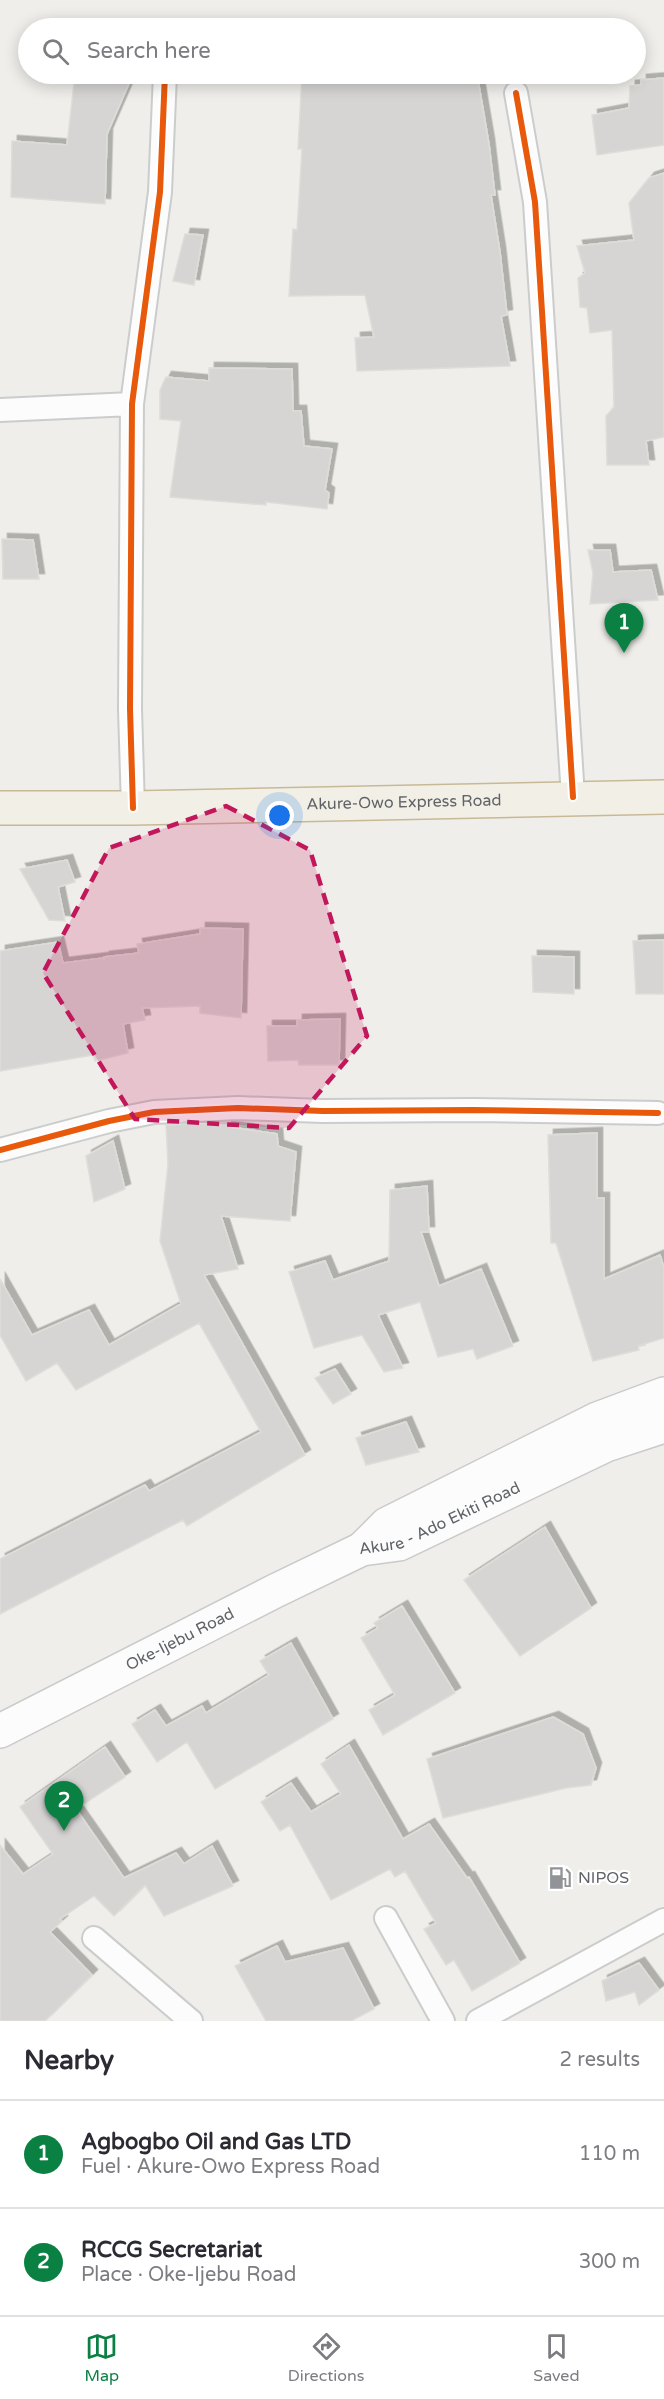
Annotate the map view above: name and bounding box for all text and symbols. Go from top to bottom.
search box [18,18,646,84]
icon: search [39,35,72,68]
text: Search here [87,38,211,64]
pin: 1 [604,604,644,653]
street label: Akure-Owo Express Road [306,790,502,814]
your location [265,801,294,830]
street label: Akure - Ado Ekiti Road [358,1478,523,1559]
street label: Oke-Ijebu Road [123,1603,238,1675]
pin: 2 [44,1782,84,1831]
fuel station icon: NIPOS [547,1865,573,1891]
place label: NIPOS [578,1868,629,1888]
text: Nearby [24,2045,114,2076]
text: 2 results [560,2048,640,2072]
text: Agbogbo Oil and Gas LTD [81,2129,351,2155]
text: 1 [37,2142,50,2166]
text: 110 m [579,2142,640,2166]
text: Fuel · Akure-Owo Express Road [81,2155,380,2179]
text: RCCG Secretariat [81,2237,262,2263]
text: 2 [37,2250,50,2274]
text: 300 m [579,2250,640,2274]
text: Place · Oke-Ijebu Road [81,2263,296,2287]
tab: Map [84,2330,119,2386]
tab: Directions [288,2330,364,2386]
tab: Saved [533,2330,580,2386]

